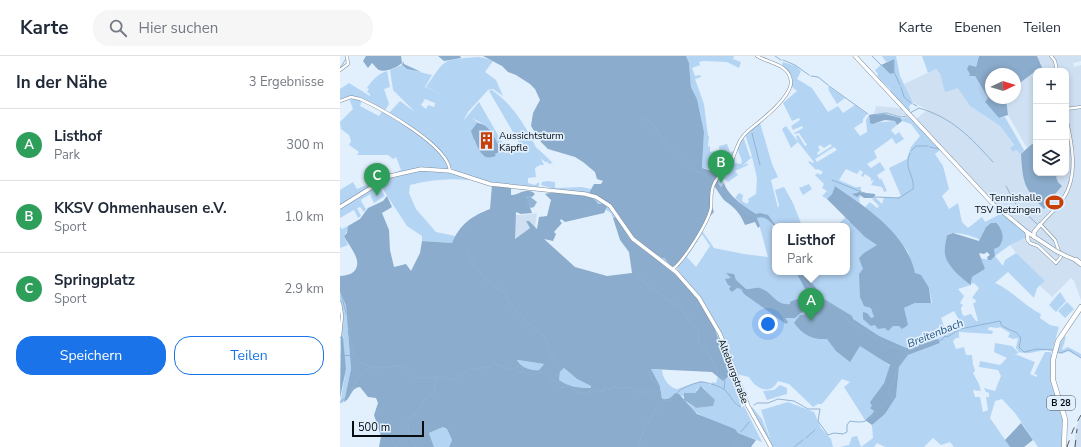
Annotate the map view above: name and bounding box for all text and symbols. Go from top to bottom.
search box [93,10,373,46]
text: Karte [20,15,69,41]
icon: search [107,17,129,39]
text: Hier suchen [139,18,218,38]
text: Karte [899,18,932,37]
text: Ebenen [954,18,1001,37]
text: Teilen [1023,18,1061,37]
north arrow [985,68,1021,104]
map controls [1033,68,1069,176]
button: + [1033,68,1069,104]
text: In der Nähe [16,71,107,94]
text: 3 Ergebnisse [249,73,324,91]
button: − [1033,104,1069,140]
text: Listhof [54,126,102,146]
place label: Aussichtsturm Käpfle [499,129,564,155]
building icon: Aussichtsturm Käpfle [476,131,496,151]
text: A [24,136,34,154]
text: 300 m [286,136,324,154]
button: layers [1033,140,1069,176]
text: Park [54,146,80,164]
pin: B [708,150,734,183]
pin: C [364,163,390,196]
place label: Tennishalle TSV Betzingen [975,191,1041,217]
sports icon: Tennishalle TSV Betzingen [1044,193,1064,213]
text: KKSV Ohmenhausen e.V. [54,198,227,218]
text: B [25,208,33,226]
text: 1.0 km [284,208,324,226]
text: Sport [54,218,86,236]
popup [772,223,850,275]
text: Listhof [787,230,835,250]
text: Park [787,250,813,268]
text: Springplatz [54,270,135,290]
text: C [25,280,33,298]
text: 2.9 km [284,280,324,298]
pin: A [798,288,824,321]
text: Sport [54,290,86,308]
your location [758,314,778,334]
water label: Breitenbach [905,315,965,352]
button: Speichern [16,336,166,375]
button: Teilen [174,336,324,375]
street label: Alteburgstraße [714,337,752,406]
road number: B 28 [1047,396,1075,410]
scale bar [352,419,424,438]
text: 500 m [358,420,390,435]

